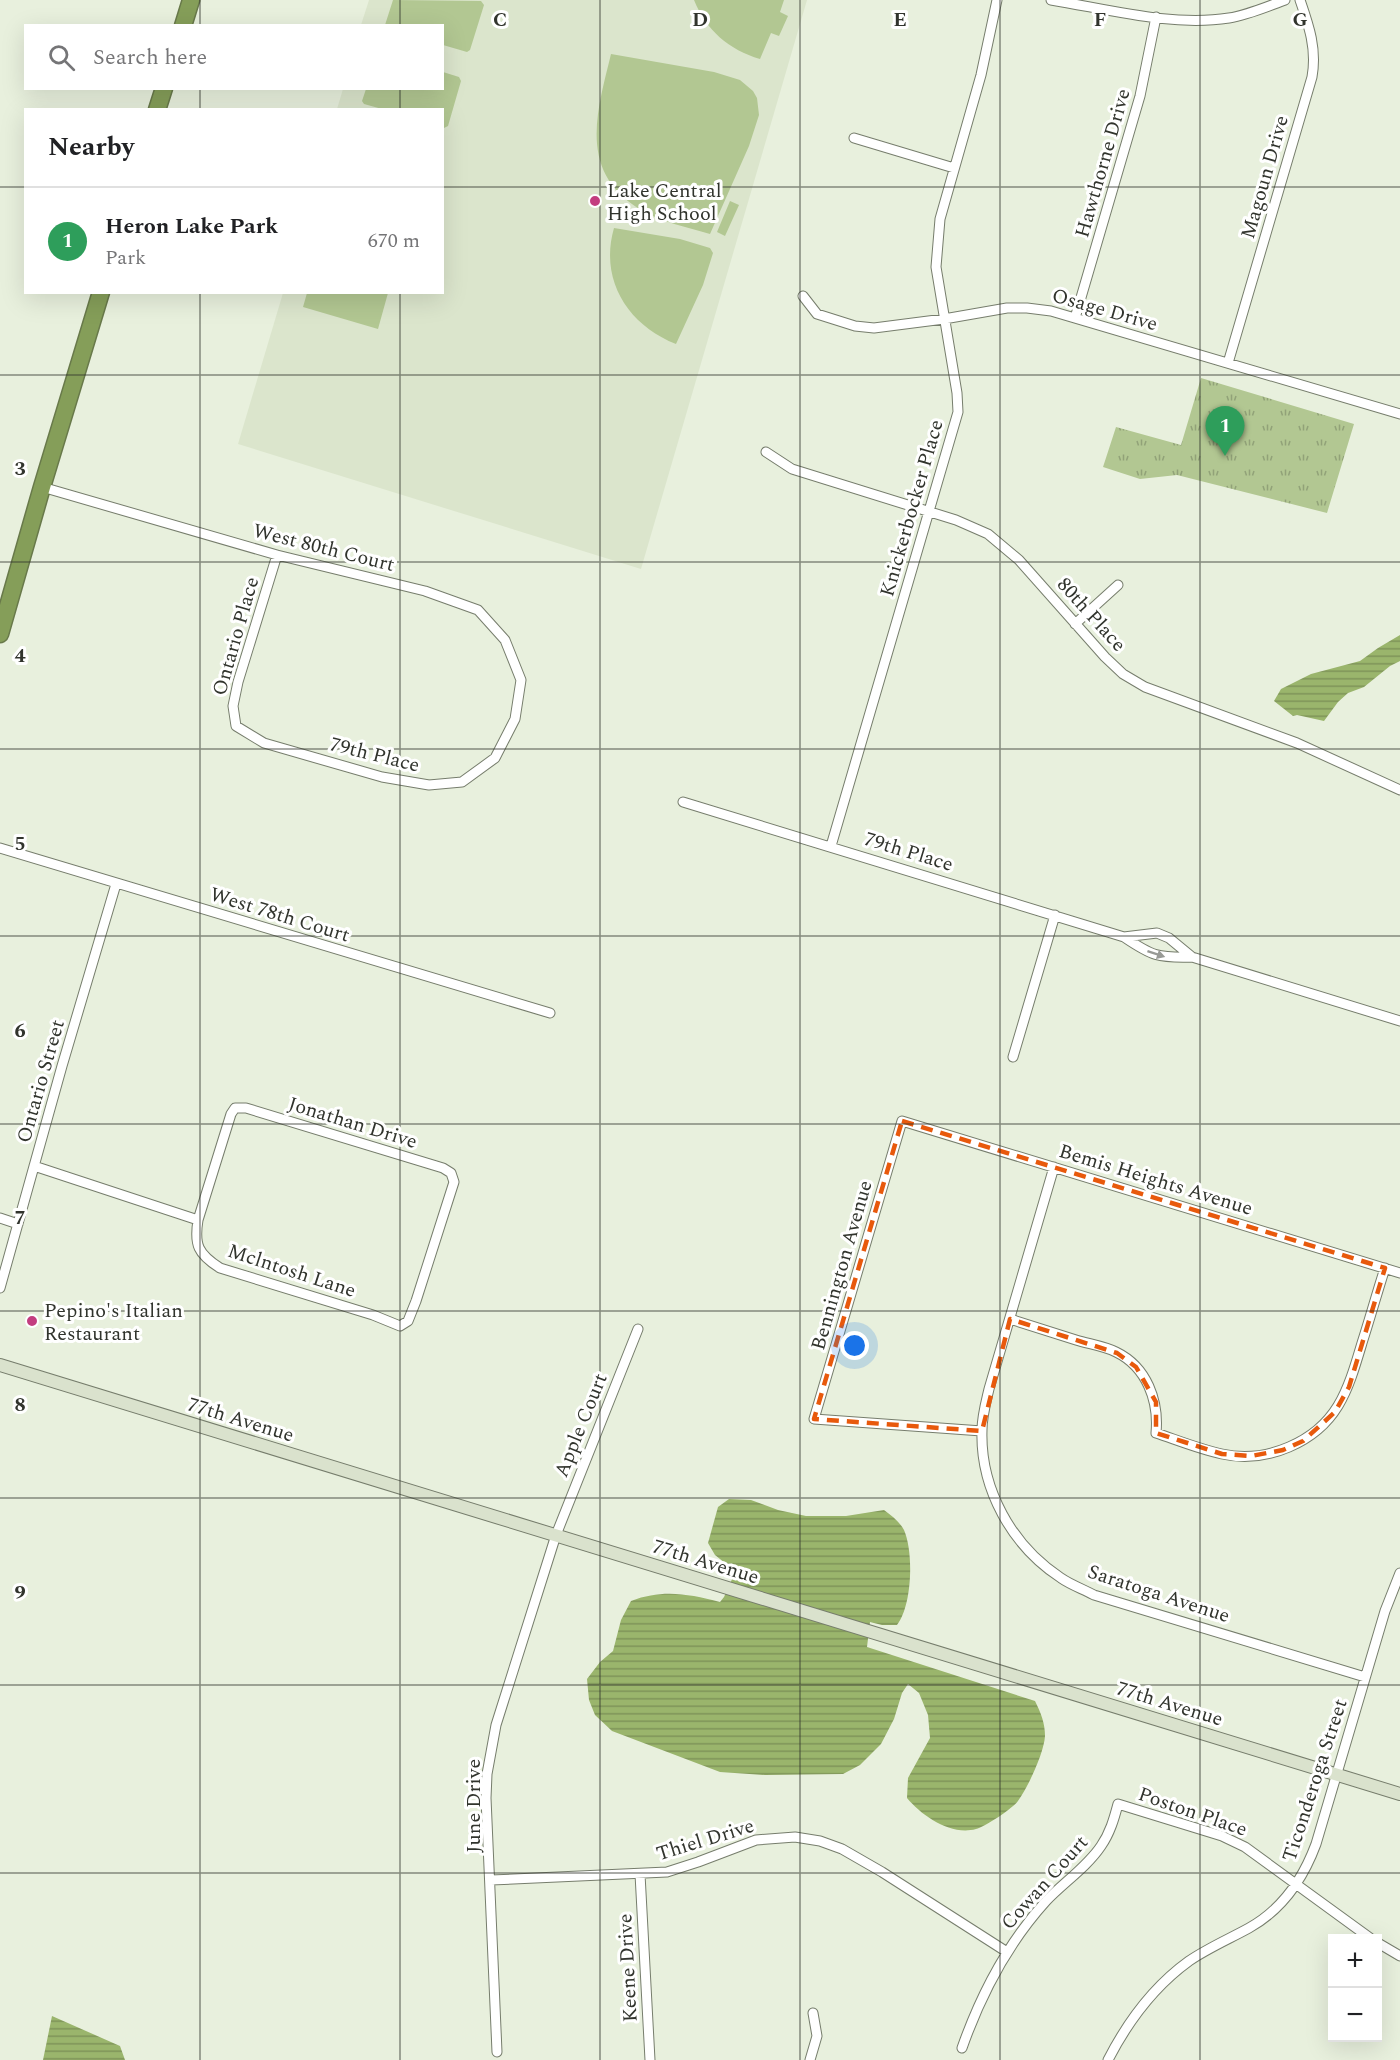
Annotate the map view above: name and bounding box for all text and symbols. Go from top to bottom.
text: C [493,5,507,35]
text: D [692,5,708,35]
text: E [893,5,907,35]
text: F [1094,5,1106,35]
text: G [1292,5,1308,35]
search box [24,24,444,90]
icon: search [45,41,78,74]
text: Search here [93,41,207,74]
street label: Hawthorne Drive [1067,85,1139,241]
street label: Magoun Drive [1233,112,1297,243]
text: Nearby [48,127,134,167]
place label: Lake Central High School [607,176,722,229]
marker: Lake Central High School [588,194,602,208]
text: Heron Lake Park [105,210,278,243]
text: 1 [62,226,73,256]
text: 670 m [368,226,420,256]
text: Park [105,243,146,273]
street label: Osage Drive [1048,281,1161,339]
pin: 1 [1206,406,1244,456]
street label: Knickerbocker Place [872,416,952,600]
text: 3 [14,454,26,484]
street label: West 80th Court [250,516,398,580]
street label: 80th Place [1050,571,1133,659]
street label: Ontario Place [205,573,267,699]
text: 4 [14,641,26,671]
street label: 79th Place [327,729,423,781]
street label: 79th Place [861,824,957,880]
text: 5 [14,829,26,859]
street label: West 78th Court [206,879,353,950]
one-way arrow [1147,950,1165,959]
street label: Ontario Street [9,1016,73,1147]
text: 6 [14,1016,26,1046]
street label: Jonathan Drive [284,1089,421,1157]
street label: Bemis Heights Avenue [1055,1136,1256,1224]
street label: Bennington Avenue [803,1177,881,1354]
text: 7 [14,1203,26,1233]
street label: Mclntosh Lane [224,1236,360,1306]
place label: Pepino's Italian Restaurant [44,1296,183,1349]
marker: Pepino's Italian Restaurant [25,1314,39,1328]
your location [840,1331,869,1360]
street label: Apple Court [546,1369,615,1482]
text: 8 [14,1390,26,1420]
street label: 77th Avenue [184,1390,298,1450]
street label: 77th Avenue [649,1532,763,1592]
street label: Saratoga Avenue [1084,1557,1234,1631]
text: 9 [14,1578,26,1608]
street label: 77th Avenue [1113,1674,1227,1734]
street label: Ticonderoga Street [1275,1695,1355,1865]
street label: June Drive [459,1759,489,1853]
street label: Poston Place [1134,1779,1251,1845]
street label: Thiel Drive [653,1811,758,1869]
street label: Cowan Court [994,1829,1095,1937]
street label: Keene Drive [610,1913,646,2023]
map controls [1328,1934,1382,2042]
button: + [1328,1934,1382,1988]
button: − [1328,1988,1382,2042]

